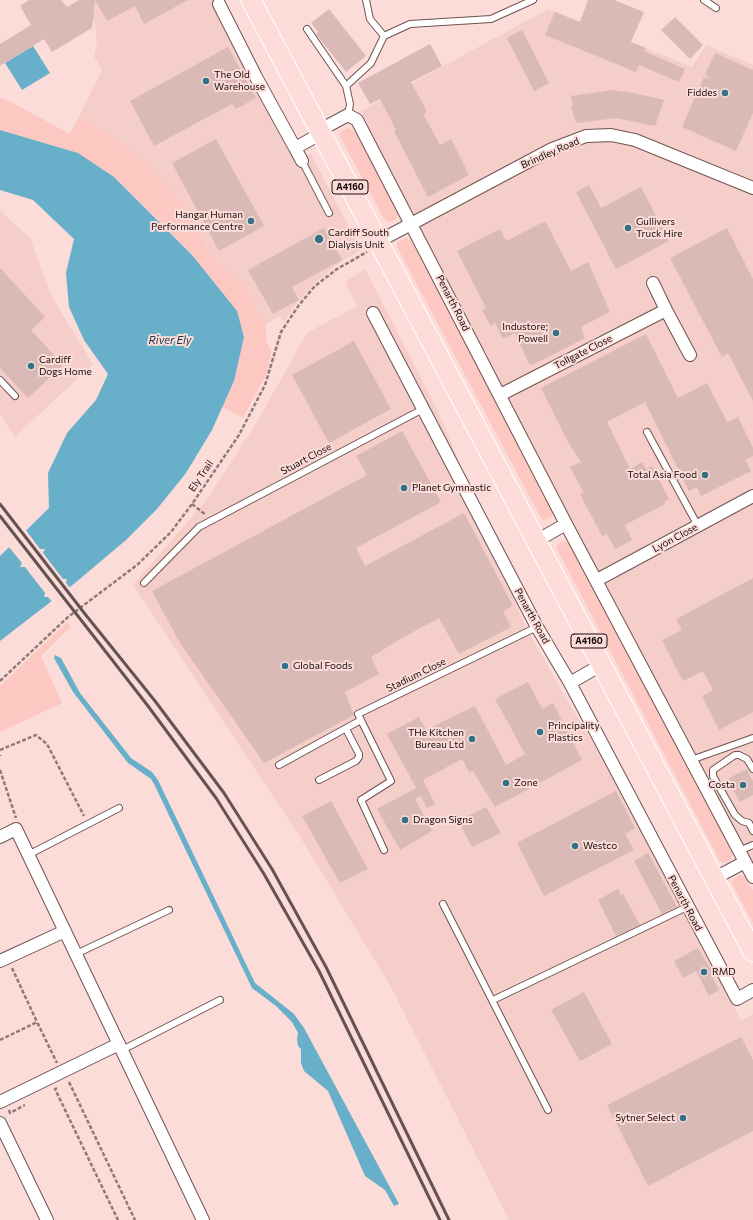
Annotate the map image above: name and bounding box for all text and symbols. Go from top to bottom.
place label: The Old Warehouse [214,69,265,92]
marker: The Old Warehouse [201,76,211,86]
place label: Fiddes [687,87,717,99]
marker: Fiddes [720,88,730,98]
street label: Brindley Road [519,135,581,171]
road number: A4160 [332,180,368,194]
place label: Hangar Human Performance Centre [151,209,243,232]
marker: Hangar Human Performance Centre [246,216,256,226]
place label: Gullivers Truck Hire [636,216,683,240]
marker: Gullivers Truck Hire [623,223,633,233]
place label: Cardiff South Dialysis Unit [328,227,389,250]
marker: Cardiff South Dialysis Unit [313,233,325,245]
street label: Penarth Road [434,273,472,333]
place label: Industore; Powell [502,321,548,344]
marker: Industore; Powell [551,328,561,338]
street label: Tollgate Close [552,332,614,372]
water label: River Ely [148,333,192,347]
place label: Cardiff Dogs Home [39,354,92,378]
marker: Cardiff Dogs Home [26,361,36,371]
street label: Stuart Close [279,441,333,477]
street label: Ely Trail [186,458,216,494]
place label: Total Asia Food [627,469,697,481]
marker: Total Asia Food [700,470,710,480]
place label: Planet Gymnastic [412,482,491,494]
marker: Planet Gymnastic [399,483,409,493]
street label: Lyon Close [650,521,700,555]
street label: Penarth Road [512,586,552,646]
road number: A4160 [571,634,607,648]
street label: Stadium Close [384,655,448,695]
place label: Global Foods [293,660,352,672]
marker: Global Foods [280,661,290,671]
place label: Principality Plastics [548,720,600,744]
place label: THe Kitchen Bureau Ltd [408,727,464,750]
marker: Principality Plastics [535,727,545,737]
marker: THe Kitchen Bureau Ltd [467,734,477,744]
place label: Zone [514,777,538,789]
marker: Zone [501,778,511,788]
place label: Costa [708,779,735,791]
marker: Costa [738,780,748,790]
place label: Dragon Signs [413,814,473,826]
marker: Dragon Signs [400,815,410,825]
place label: Westco [583,840,617,852]
marker: Westco [570,841,580,851]
street label: Penarth Road [665,873,705,933]
place label: RMD [712,966,736,978]
marker: RMD [699,967,709,977]
place label: Sytner Select [615,1112,675,1124]
marker: Sytner Select [678,1113,688,1123]

